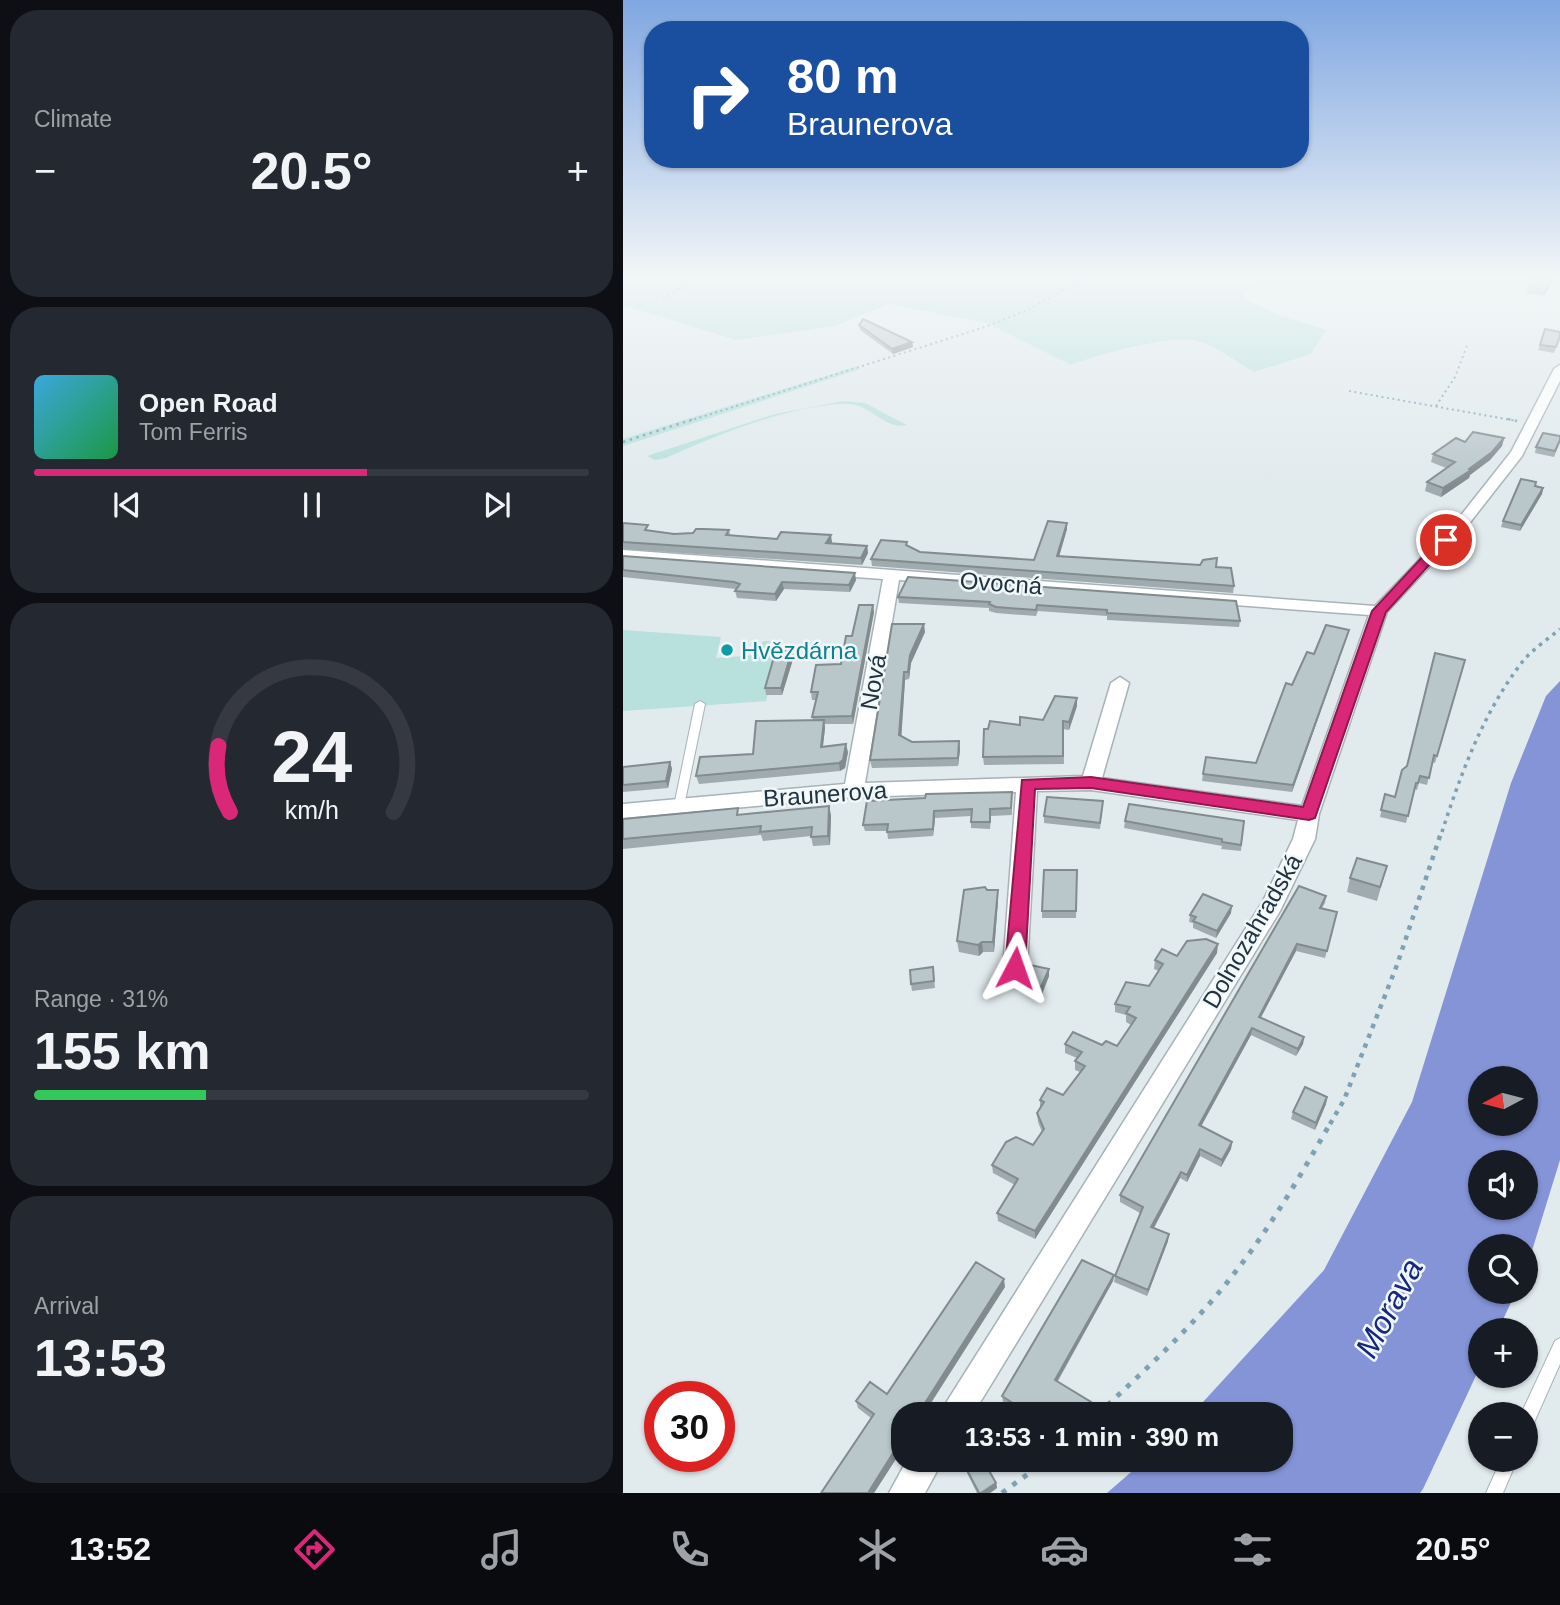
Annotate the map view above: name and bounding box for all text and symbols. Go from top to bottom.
icon: right [672,49,763,140]
text: 80 m [787,49,899,103]
text: Climate [34,106,112,132]
text: Braunerova [787,106,952,142]
text: 20.5° [250,142,373,200]
text: − [34,150,56,192]
text: + [567,150,589,192]
text: Open Road [139,388,278,418]
text: Tom Ferris [139,419,248,445]
icon: previous [108,486,146,524]
icon: pause [293,486,331,524]
icon: next [478,486,516,524]
pin [1416,510,1476,570]
icon: arrive [1427,521,1465,559]
street label: Ovocná [959,567,1044,599]
place label: Hvězdárna [741,637,858,664]
marker: Hvězdárna [719,642,735,658]
street label: Nová [855,651,891,712]
text: 24 [271,717,352,798]
street label: Braunerova [762,776,888,812]
text: km/h [284,796,339,824]
street label: Dolnozahradská [1197,849,1307,1013]
position arrow [978,931,1052,1005]
text: Range · 31% [34,986,168,1012]
text: 155 km [34,1022,210,1080]
north arrow [1468,1066,1538,1136]
map controls [1468,1066,1538,1472]
button: sound [1468,1150,1538,1220]
button: search [1468,1234,1538,1304]
water label: Morava [1348,1252,1430,1364]
text: Arrival [34,1293,99,1319]
button: + [1468,1318,1538,1388]
text: 13:53 [34,1329,167,1387]
speed limit sign: 30 [644,1381,735,1472]
button: − [1468,1402,1538,1472]
text: 13:53 · 1 min · 390 m [965,1422,1219,1452]
icon: directions [290,1525,339,1574]
icon: music [477,1525,526,1574]
icon: phone [665,1525,714,1574]
icon: climate [853,1525,902,1574]
icon: car [1040,1525,1089,1574]
icon: filters [1228,1525,1277,1574]
text: 13:52 [69,1531,151,1567]
text: 20.5° [1416,1531,1491,1567]

